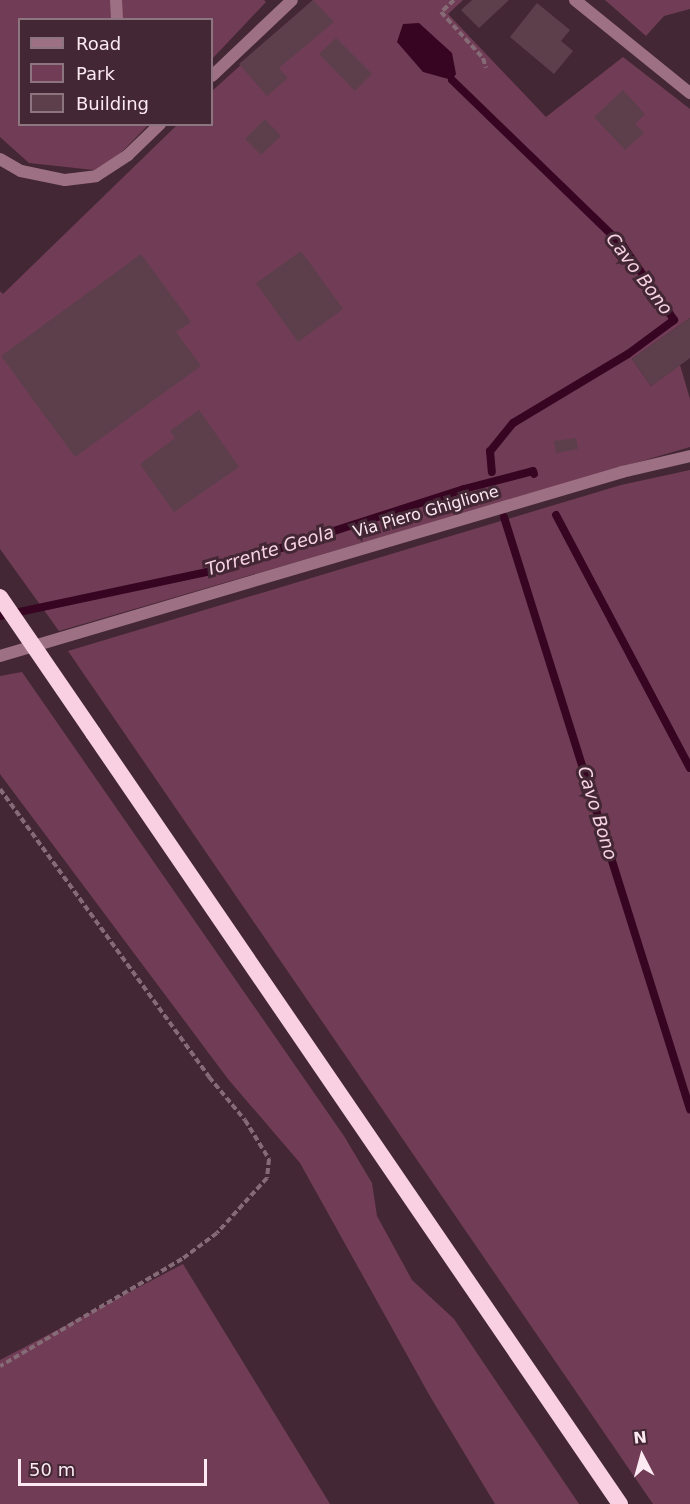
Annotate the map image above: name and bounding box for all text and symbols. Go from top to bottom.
legend [18,18,213,126]
text: Road [76,33,121,54]
text: Park [76,63,115,84]
text: Building [76,93,149,114]
water label: Cavo Bono [601,229,677,319]
street label: Via Piero Ghiglione [351,482,501,542]
water label: Torrente Geola [203,521,337,581]
water label: Cavo Bono [573,764,621,862]
north arrow [612,1426,672,1486]
text: N [632,1427,648,1448]
scale bar [21,1447,210,1485]
text: 50 m [29,1459,75,1480]

